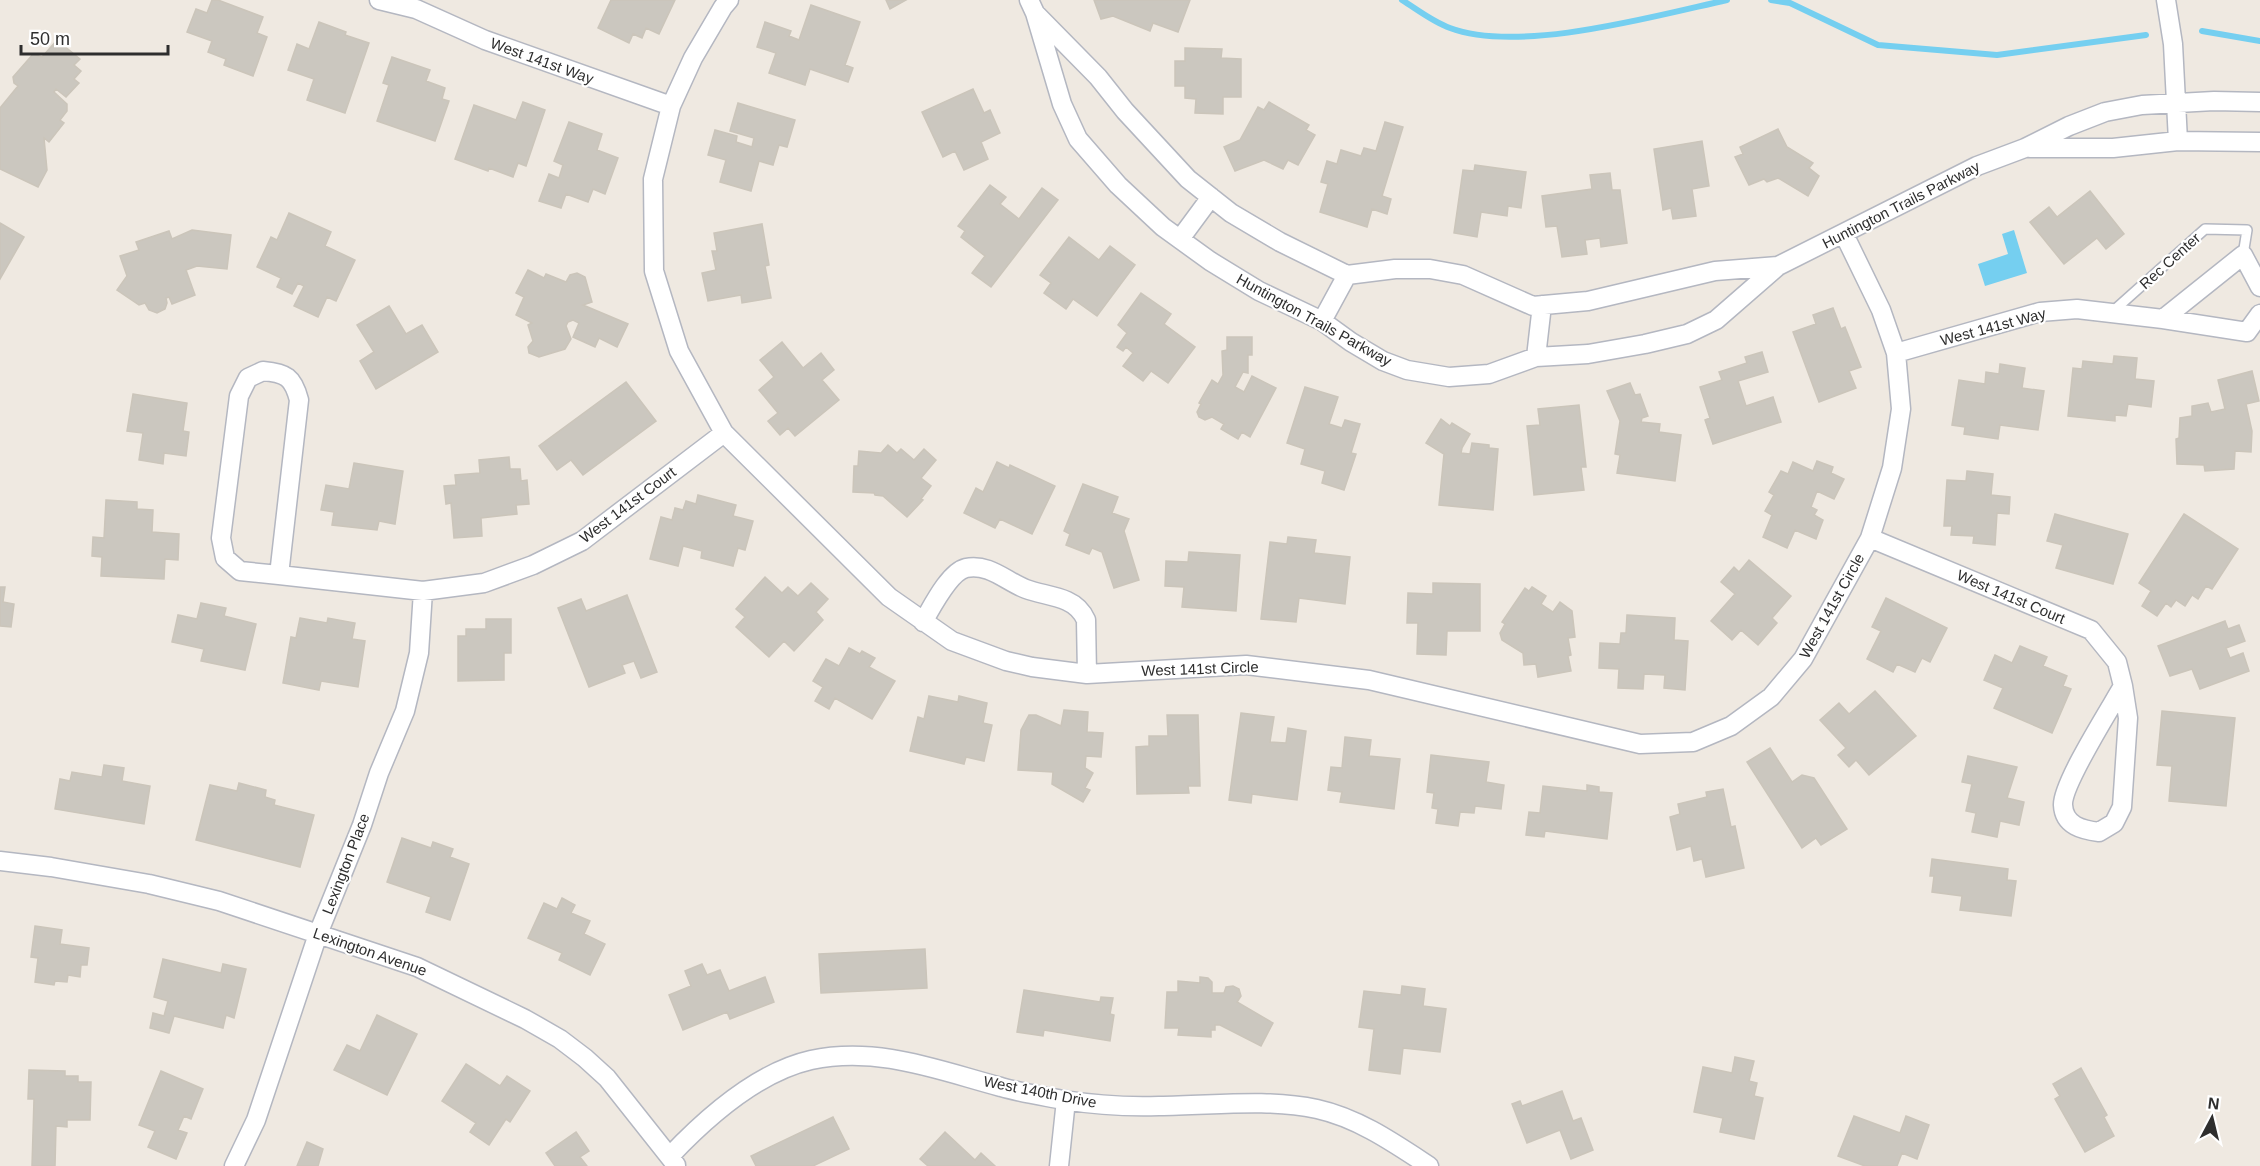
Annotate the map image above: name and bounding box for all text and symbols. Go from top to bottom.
scale bar [21,18,168,56]
text: 50 m [30,29,70,49]
street label: West 141st Way [488,34,596,87]
street label: Huntington Trails Parkway [1819,157,1983,252]
street label: Rec Center [2136,229,2204,292]
street label: Huntington Trails Parkway [1234,270,1395,369]
street label: West 141st Way [1938,304,2048,349]
street label: West 141st Court [576,463,680,546]
street label: West 141st Circle [1796,550,1867,661]
street label: West 141st Court [1955,566,2068,627]
street label: West 141st Circle [1141,658,1259,679]
street label: Lexington Place [318,811,373,917]
street label: Lexington Avenue [311,924,429,979]
street label: West 140th Drive [982,1072,1098,1111]
north arrow [2182,1088,2242,1148]
text: N [2207,1094,2221,1113]

